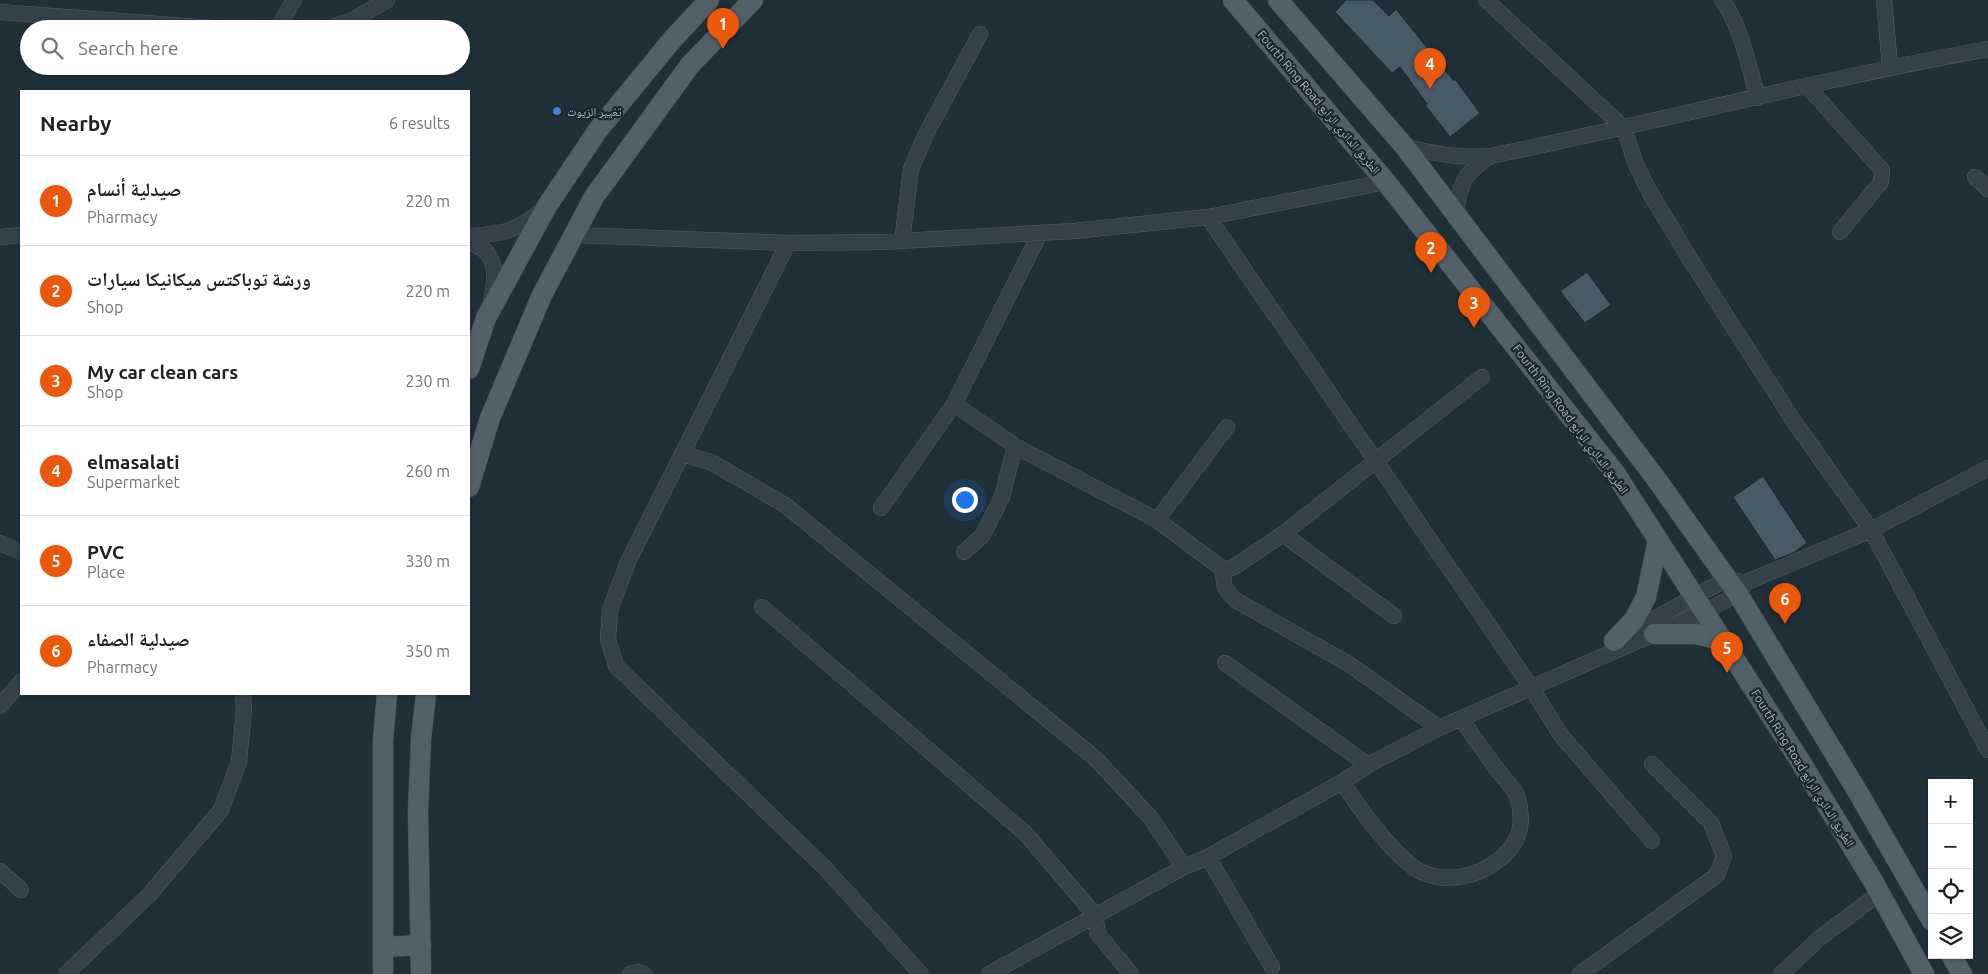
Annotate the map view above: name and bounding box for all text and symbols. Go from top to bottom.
pin: 1 [707,8,739,49]
search box [20,20,470,75]
street label: Fourth Ring Road الطريق الدائري الرابع [1252,28,1383,179]
icon: search [38,34,66,62]
text: Search here [78,37,178,59]
pin: 4 [1414,48,1446,89]
marker: تغيير الزيوت [551,105,563,117]
place label: تغيير الزيوت [567,105,622,119]
text: Nearby [40,111,111,135]
text: 6 results [389,114,450,132]
text: صيدلية أنسام [87,178,181,200]
text: 1 [51,192,61,210]
text: 220 m [405,192,450,210]
text: Pharmacy [87,208,157,226]
pin: 2 [1415,232,1447,273]
text: ورشة توباكتس ميكانيكا سيارات [87,268,311,290]
text: 2 [51,282,61,300]
text: 220 m [405,282,450,300]
pin: 3 [1458,287,1490,328]
text: Shop [87,298,123,316]
street label: Fourth Ring Road الطريق الدائري الرابع [1507,342,1631,499]
text: My car clean cars [87,361,238,383]
text: 3 [51,372,61,390]
text: 230 m [405,372,450,390]
text: Shop [87,383,123,401]
text: elmasalati [87,451,179,473]
text: 4 [51,462,61,480]
text: 260 m [405,462,450,480]
text: Supermarket [87,473,180,491]
your location [952,487,978,513]
text: PVC [87,541,124,563]
text: 5 [51,552,61,570]
text: 330 m [405,552,450,570]
text: Place [87,563,125,581]
pin: 6 [1769,583,1801,624]
text: صيدلية الصفاء [87,628,190,650]
pin: 5 [1711,632,1743,673]
text: 6 [51,642,61,660]
text: 350 m [405,642,450,660]
text: Pharmacy [87,658,157,676]
street label: Fourth Ring Road الطريق الدائري الرابع [1746,687,1857,851]
map controls [1928,779,1973,959]
button: + [1928,779,1973,824]
button: − [1928,824,1973,869]
button: locate [1928,869,1973,914]
button: layers [1928,914,1973,959]

